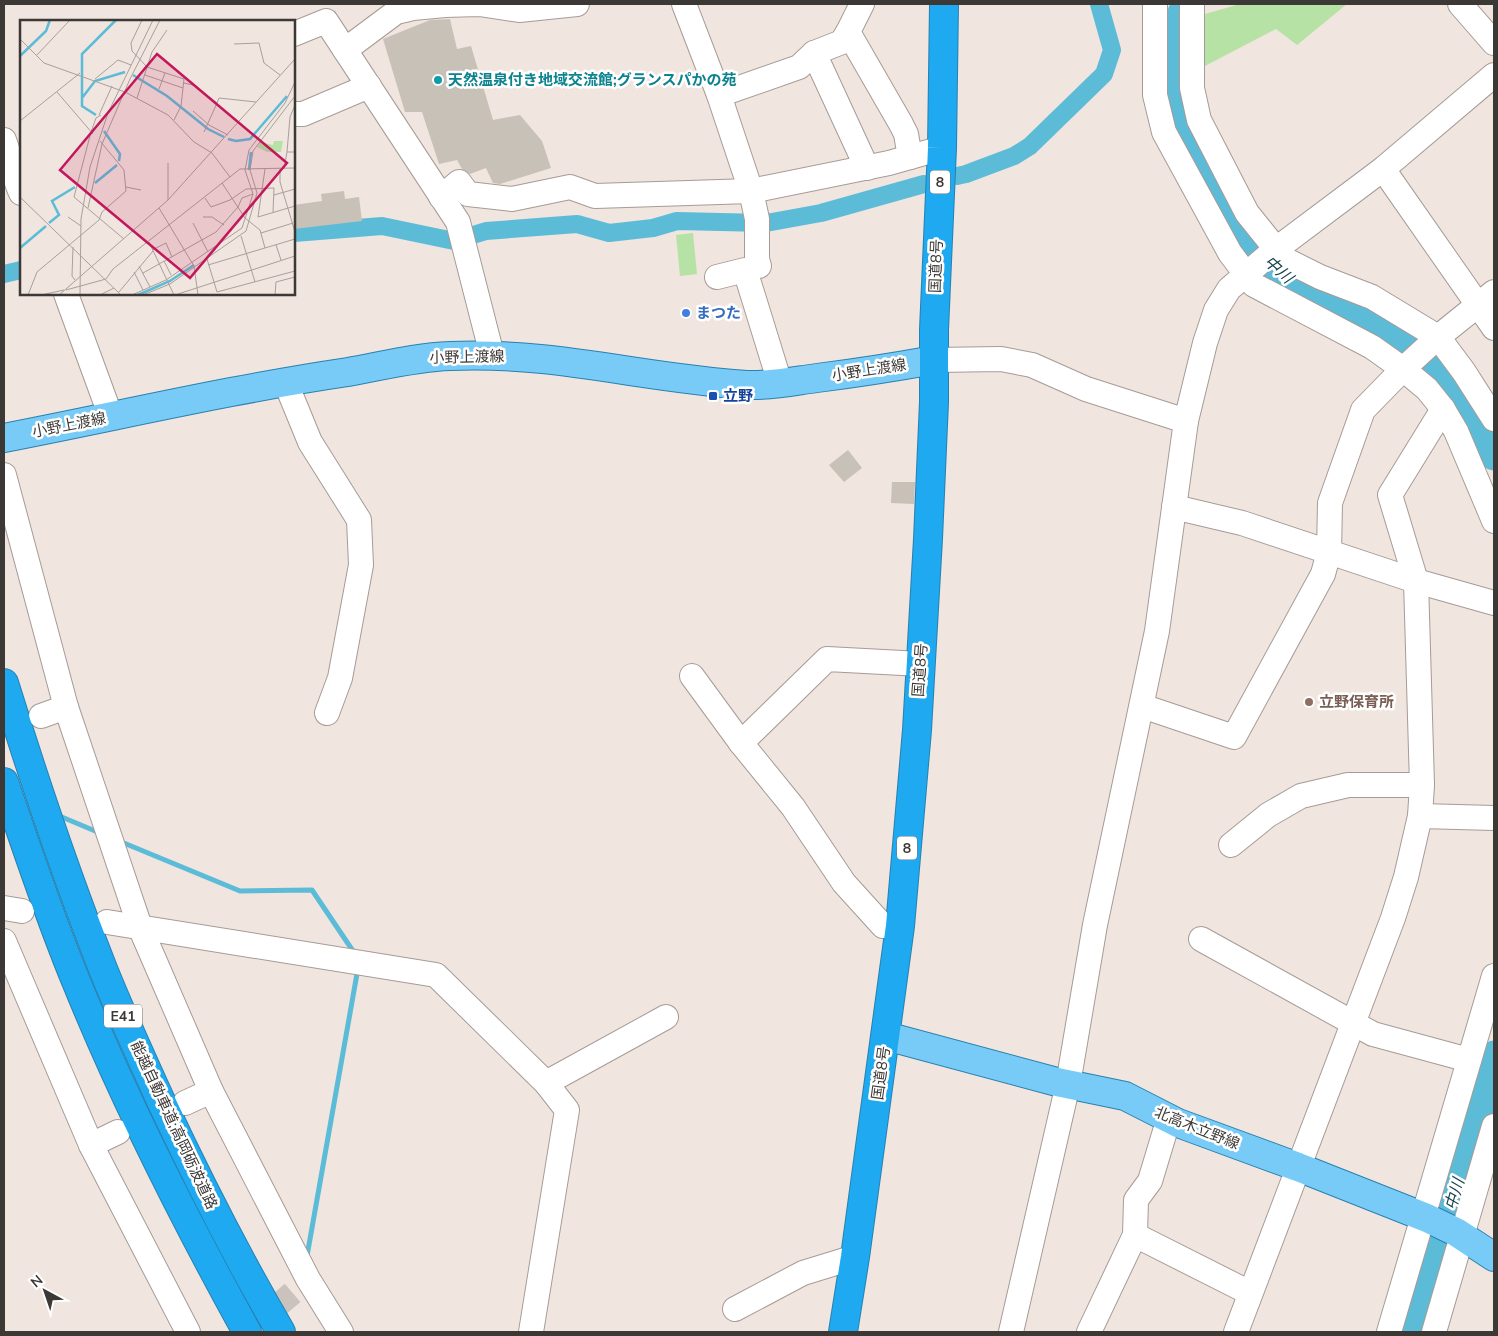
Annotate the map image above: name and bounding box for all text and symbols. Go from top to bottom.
inset map [20,20,295,295]
place label: 天然温泉付き地域交流館;グランスパかの苑 [448,70,736,90]
marker: 天然温泉付き地域交流館;グランスパかの苑 [432,74,444,86]
road number: 8 [930,170,950,193]
street label: 国道8号 [925,239,947,293]
water label: 中川 [1259,251,1299,290]
place label: まつた [696,303,741,323]
marker: まつた [680,307,692,319]
street label: 小野上渡線 [429,346,505,368]
street label: 小野上渡線 [830,354,908,386]
place label: 立野 [723,386,753,406]
marker: 立野 [707,390,719,402]
street label: 小野上渡線 [30,408,108,442]
street label: 国道8号 [908,642,932,698]
place label: 立野保育所 [1319,692,1394,712]
marker: 立野保育所 [1303,696,1315,708]
road number: 8 [897,836,917,860]
road number: E41 [104,1004,142,1028]
street label: 能越自動車道;高岡砺波道路 [126,1038,222,1212]
street label: 国道8号 [867,1045,895,1101]
street label: 北高木立野線 [1152,1102,1242,1154]
water label: 中川 [1440,1174,1470,1213]
north arrow [20,1266,70,1316]
text: N [27,1271,47,1292]

